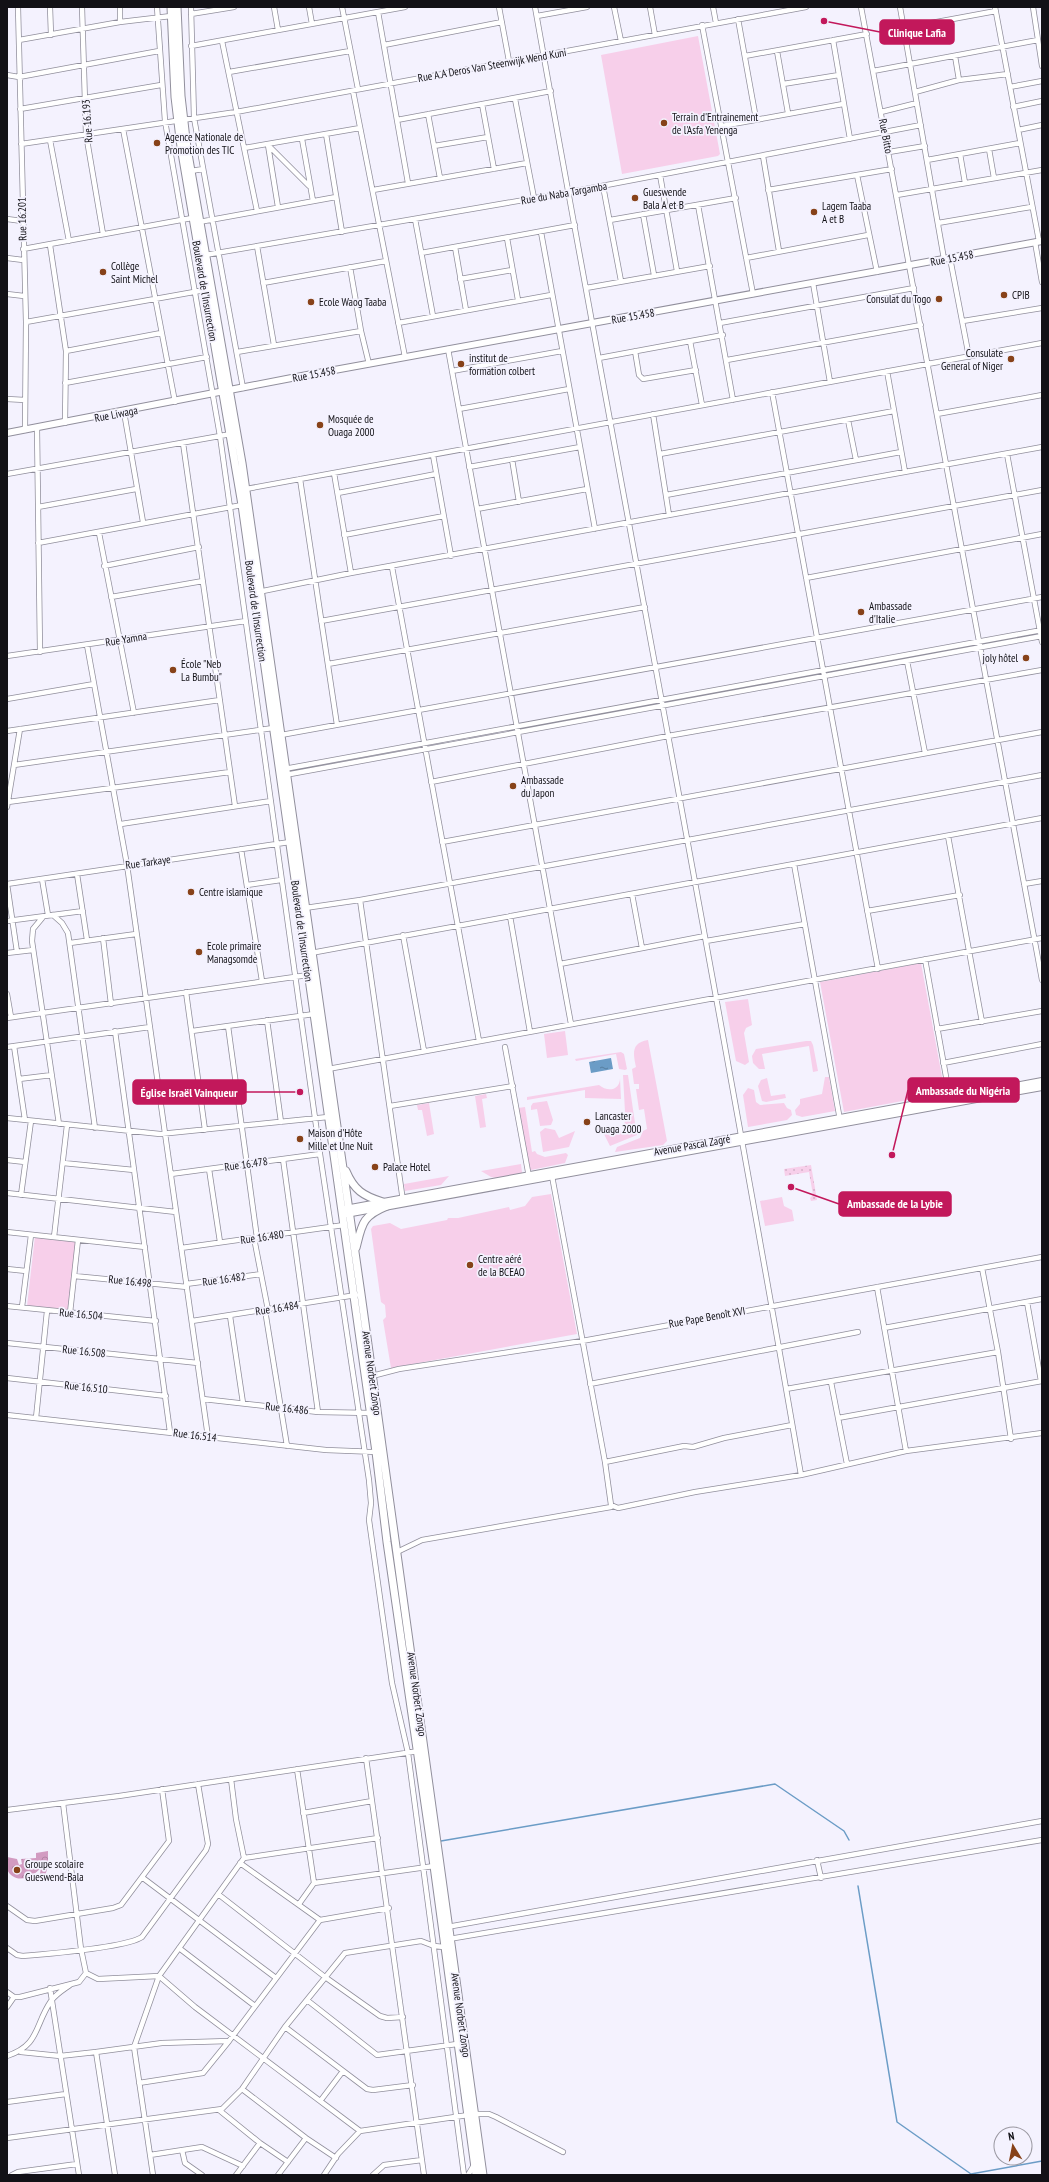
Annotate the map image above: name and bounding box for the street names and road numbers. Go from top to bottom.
street label: Rue A.A Deros Van Steenwijk Wend Kuni [417,45,567,85]
street label: Rue 16.193 [78,99,96,143]
street label: Rue Bitto [876,117,896,155]
street label: Rue du Naba Targamba [520,179,608,207]
street label: Rue 16.201 [15,197,29,241]
street label: Boulevard de l'Insurrection [189,240,221,343]
street label: Rue 15.458 [929,247,975,269]
street label: Rue 15.458 [610,305,656,327]
street label: Rue 15.458 [291,363,337,385]
street label: Rue Liwaga [93,403,139,425]
street label: Boulevard de l'Insurrection [242,560,270,663]
street label: Rue Yamna [104,629,148,649]
street label: Rue Tarkaye [125,852,172,872]
street label: Boulevard de l'Insurrection [288,880,316,983]
street label: Avenue Pascal Zagré [653,1131,732,1159]
street label: Rue 16.478 [223,1154,269,1174]
street label: Rue 16.480 [239,1227,285,1247]
street label: Rue 16.482 [201,1269,247,1289]
street label: Rue 16.498 [108,1272,152,1290]
street label: Rue 16.484 [254,1298,300,1318]
street label: Rue Pape Benoît XVI [668,1303,746,1331]
street label: Rue 16.504 [59,1305,103,1323]
street label: Avenue Norbert Zongo [359,1330,385,1416]
street label: Rue 16.508 [62,1342,106,1360]
street label: Rue 16.510 [64,1378,108,1396]
street label: Rue 16.486 [265,1399,309,1417]
street label: Rue 16.514 [172,1425,218,1445]
street label: Avenue Norbert Zongo [404,1651,430,1737]
street label: Avenue Norbert Zongo [448,1972,474,2058]

